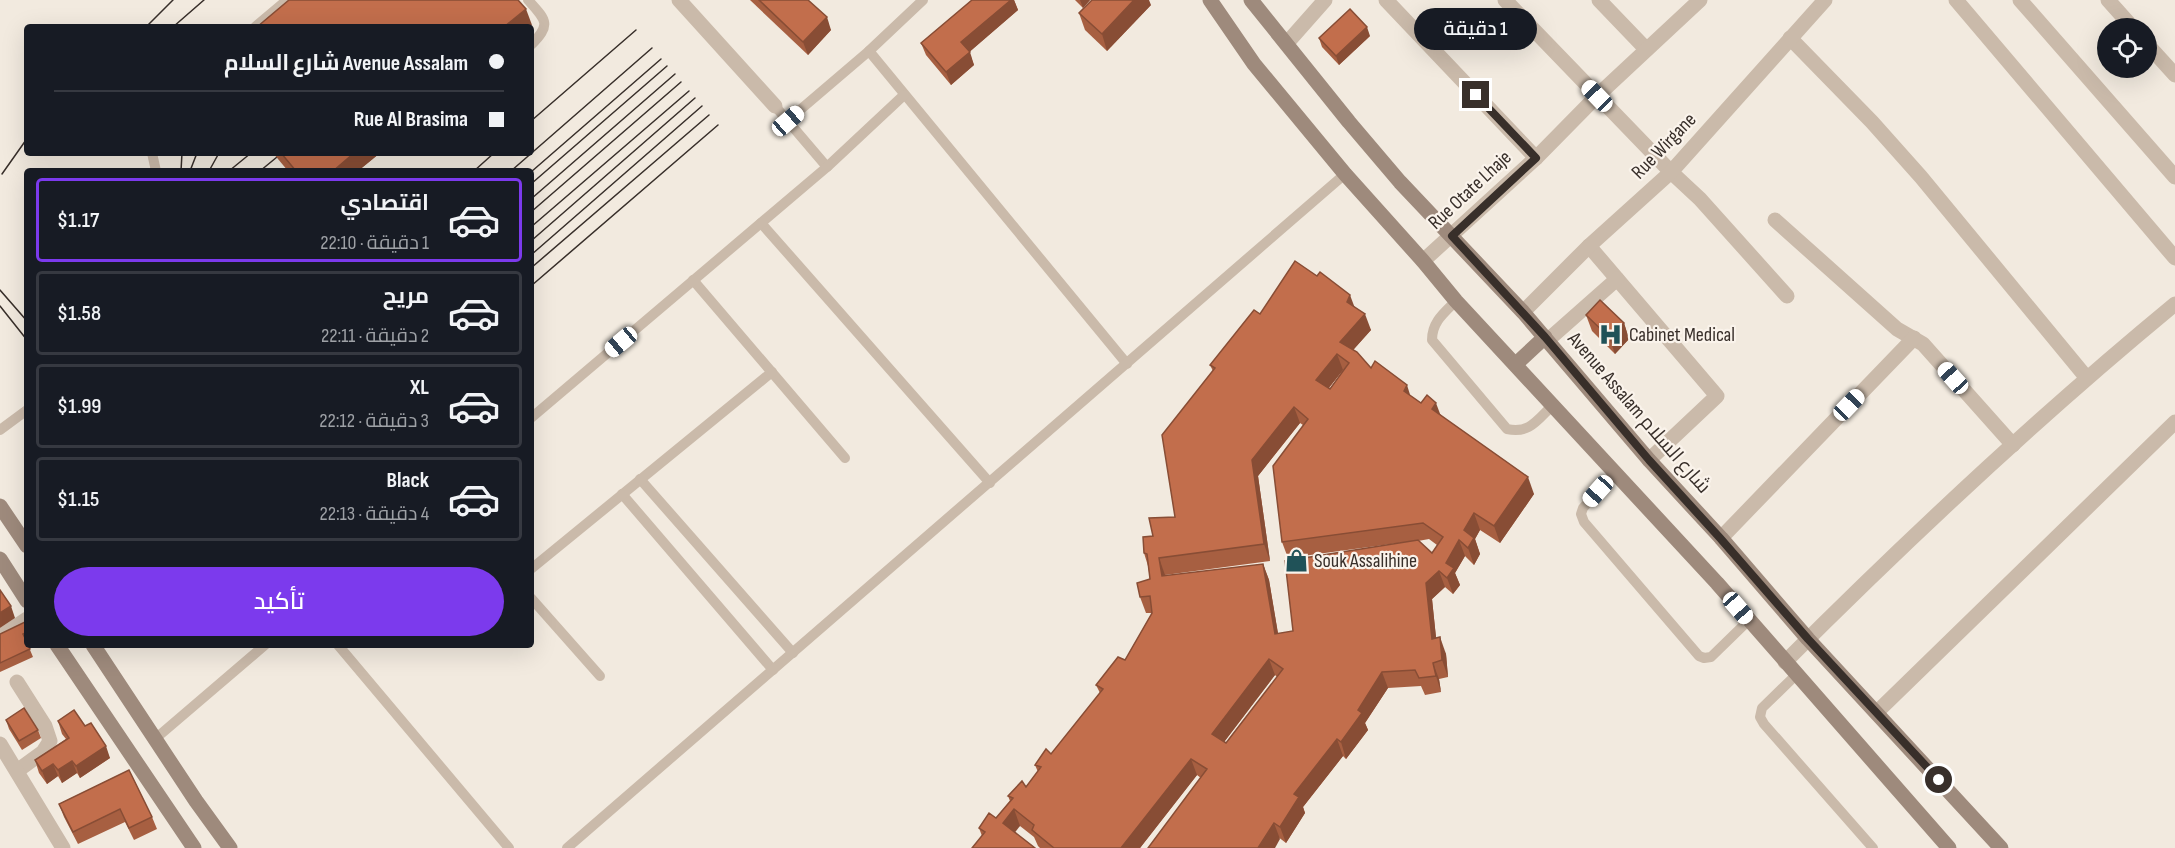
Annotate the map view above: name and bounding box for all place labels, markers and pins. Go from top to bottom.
hospital icon: Cabinet Medical [1598,322,1624,348]
place label: Cabinet Medical [1629,323,1735,347]
shop icon: Souk Assalihine [1283,548,1309,574]
place label: Souk Assalihine [1314,549,1417,573]

